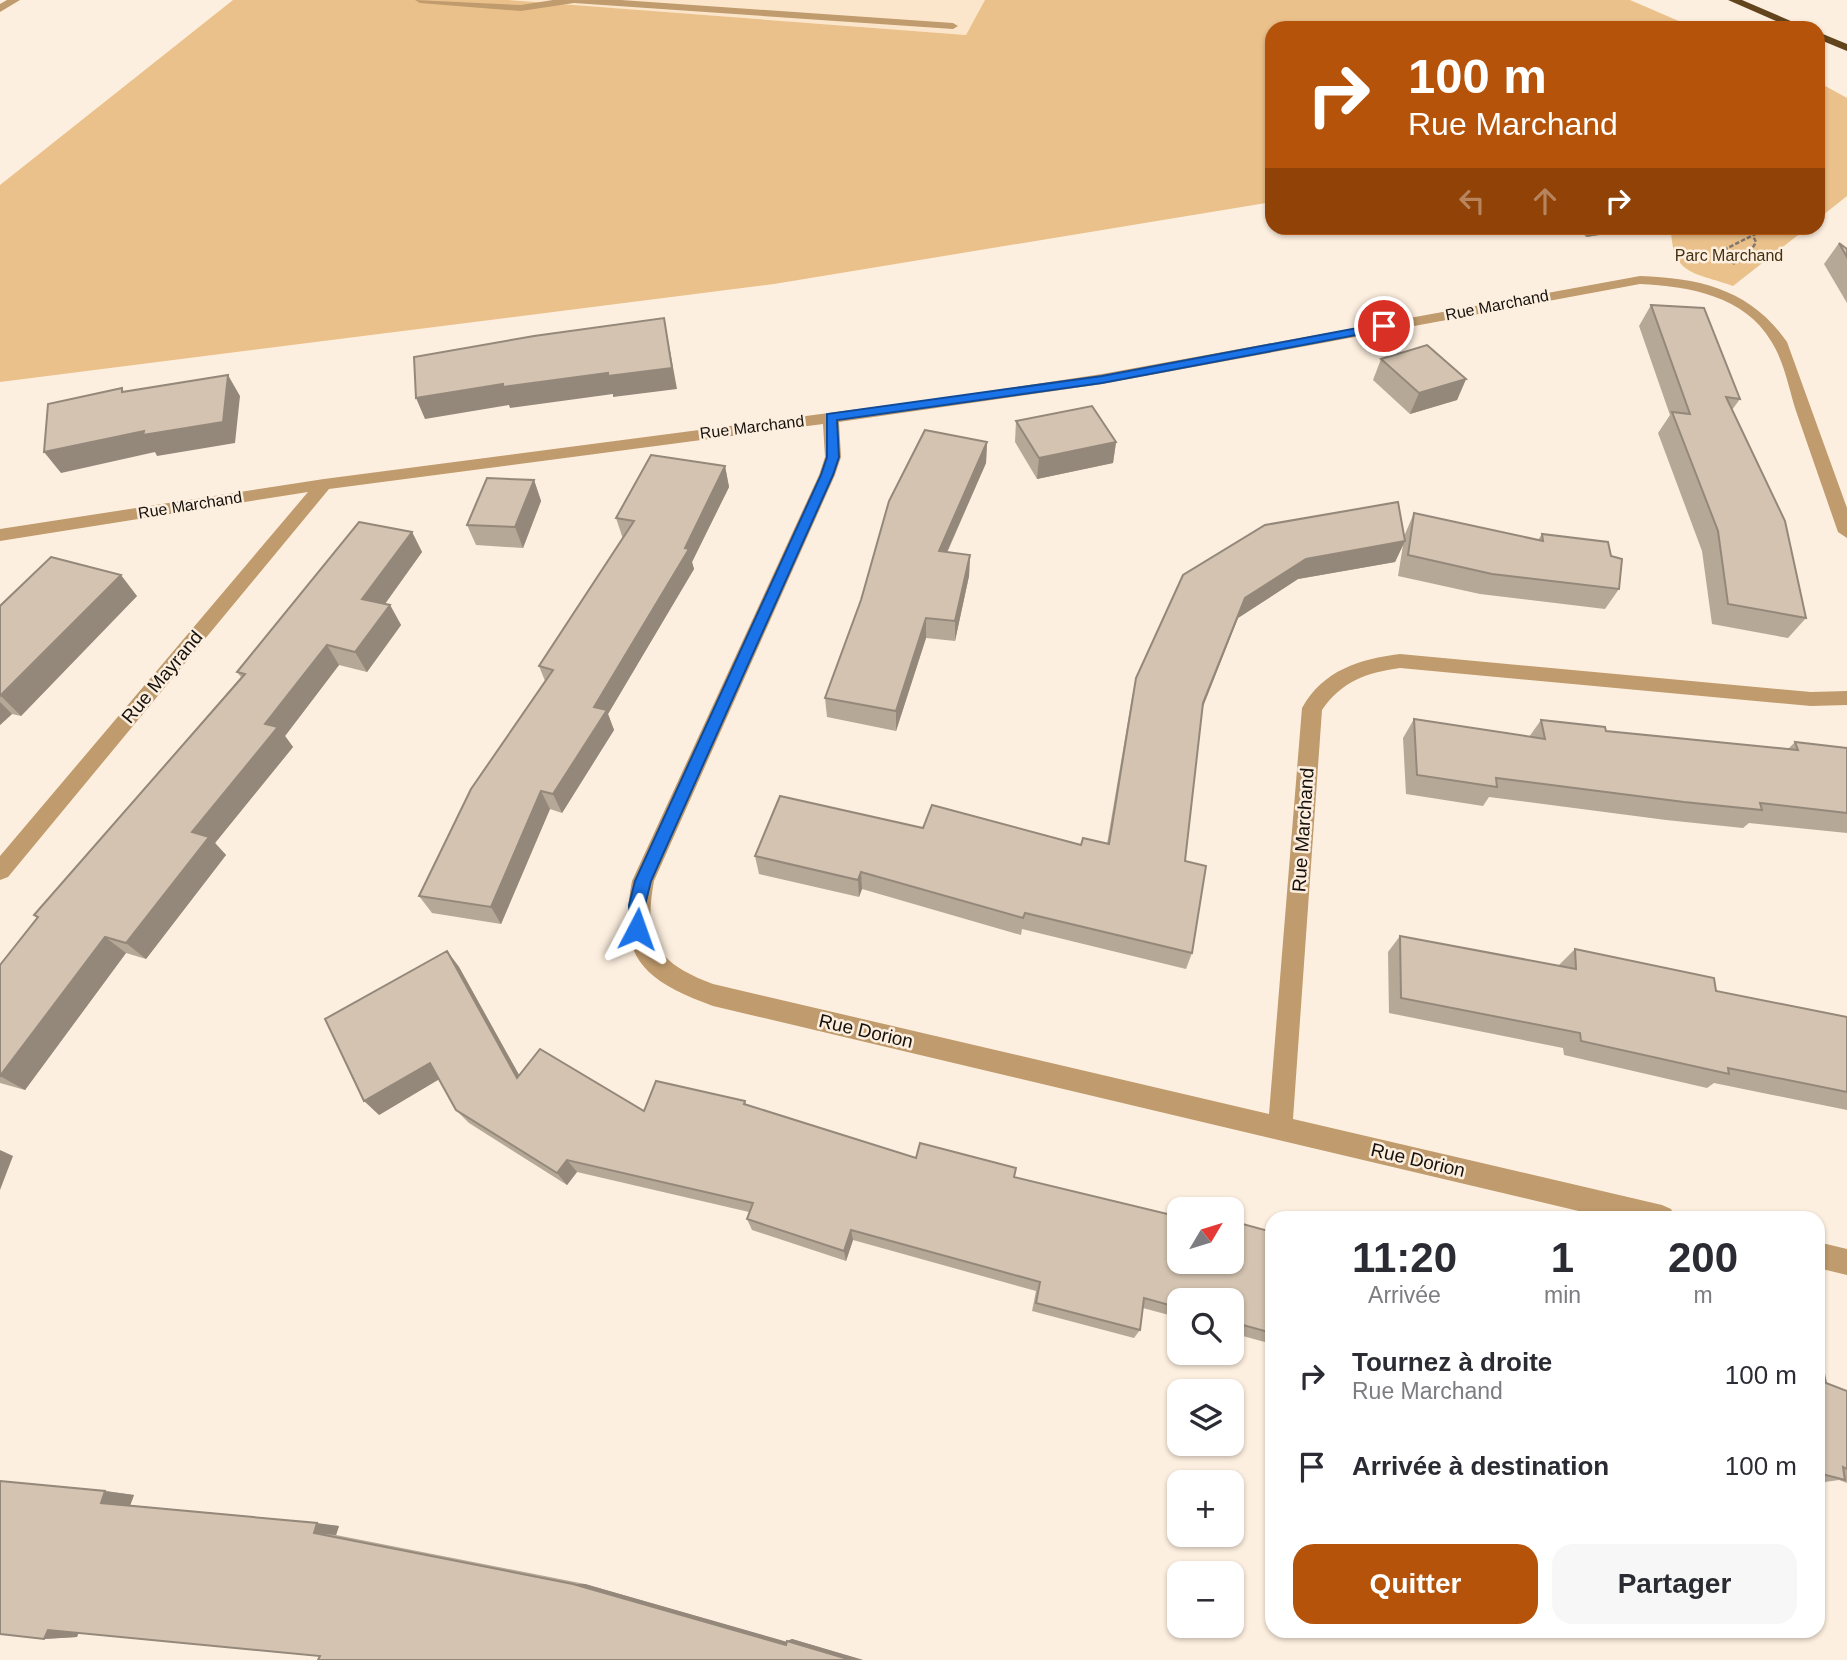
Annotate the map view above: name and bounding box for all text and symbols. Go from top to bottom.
icon: right [1293,49,1384,140]
text: 100 m [1408,49,1547,103]
text: Rue Marchand [1408,106,1618,142]
icon: left [1453,182,1491,220]
icon: ahead [1526,182,1564,220]
icon: right [1599,182,1637,220]
park label: Parc Marchand [1675,247,1783,264]
street label: Rue Marchand [1444,287,1550,323]
pin [1354,296,1414,356]
icon: arrive [1365,307,1403,345]
street label: Rue Marchand [699,412,805,442]
street label: Rue Marchand [137,488,243,522]
street label: Rue Mayrand [117,627,207,727]
street label: Rue Marchand [1288,767,1318,893]
position arrow [600,892,674,966]
street label: Rue Dorion [817,1010,915,1052]
street label: Rue Dorion [1369,1139,1467,1181]
north arrow [1167,1197,1244,1274]
map controls [1167,1197,1244,1638]
text: 11:20 [1352,1234,1457,1281]
text: 1 [1551,1234,1574,1281]
text: 200 [1668,1234,1738,1281]
text: Arrivée [1368,1282,1441,1308]
text: min [1544,1282,1581,1308]
text: m [1693,1282,1713,1308]
button: search [1167,1288,1244,1365]
text: Tournez à droite [1352,1347,1552,1377]
icon: right [1293,1357,1331,1395]
text: 100 m [1725,1360,1797,1390]
text: Rue Marchand [1352,1378,1503,1404]
button: layers [1167,1379,1244,1456]
icon: arrive [1293,1448,1331,1486]
text: Arrivée à destination [1352,1451,1609,1481]
text: 100 m [1725,1451,1797,1481]
button: + [1167,1470,1244,1547]
button: Quitter [1293,1544,1538,1624]
button: Partager [1552,1544,1797,1624]
button: − [1167,1561,1244,1638]

